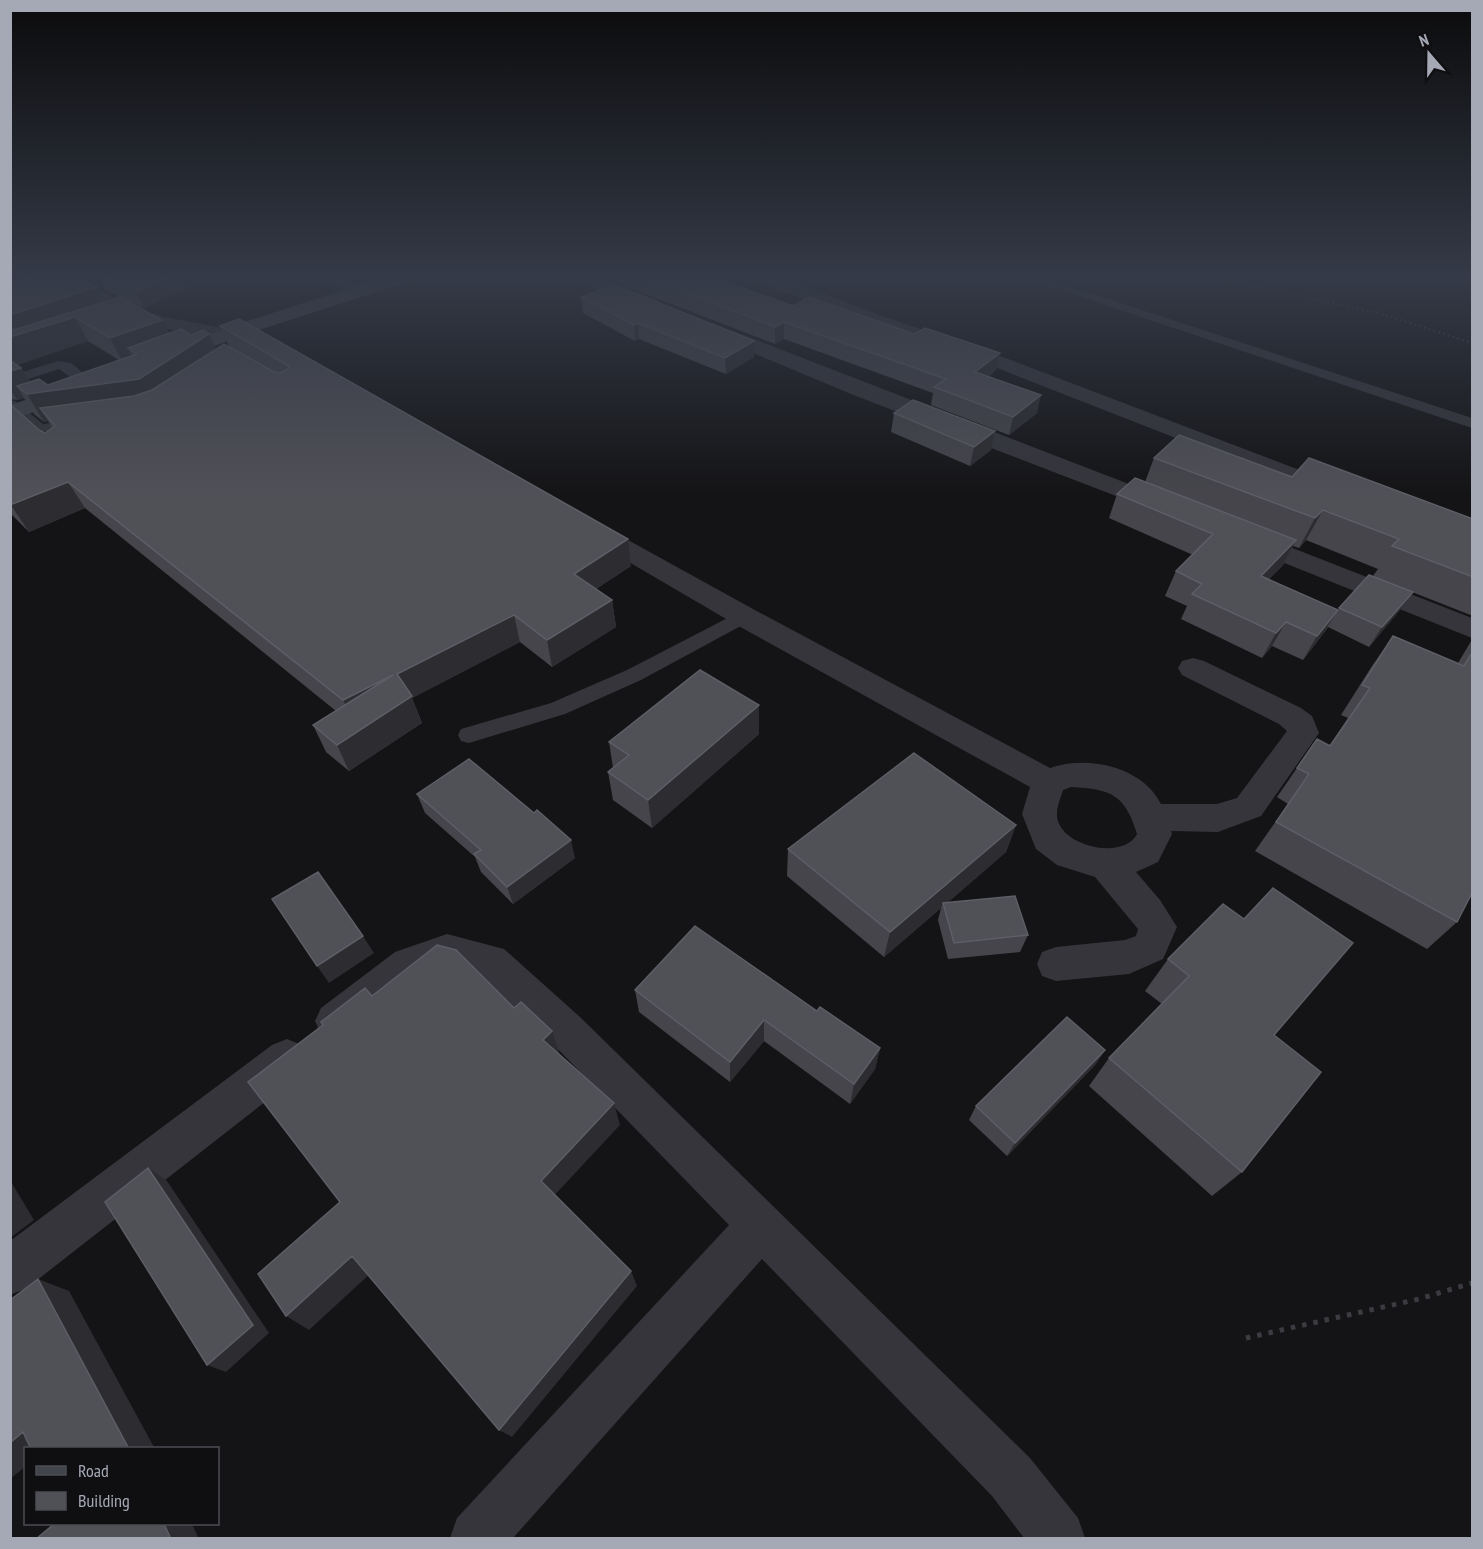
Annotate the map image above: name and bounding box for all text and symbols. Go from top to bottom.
north arrow [1399,24,1459,84]
text: N [1416,29,1431,51]
legend [24,1447,219,1525]
text: Road [78,1459,109,1482]
text: Building [78,1489,130,1512]

